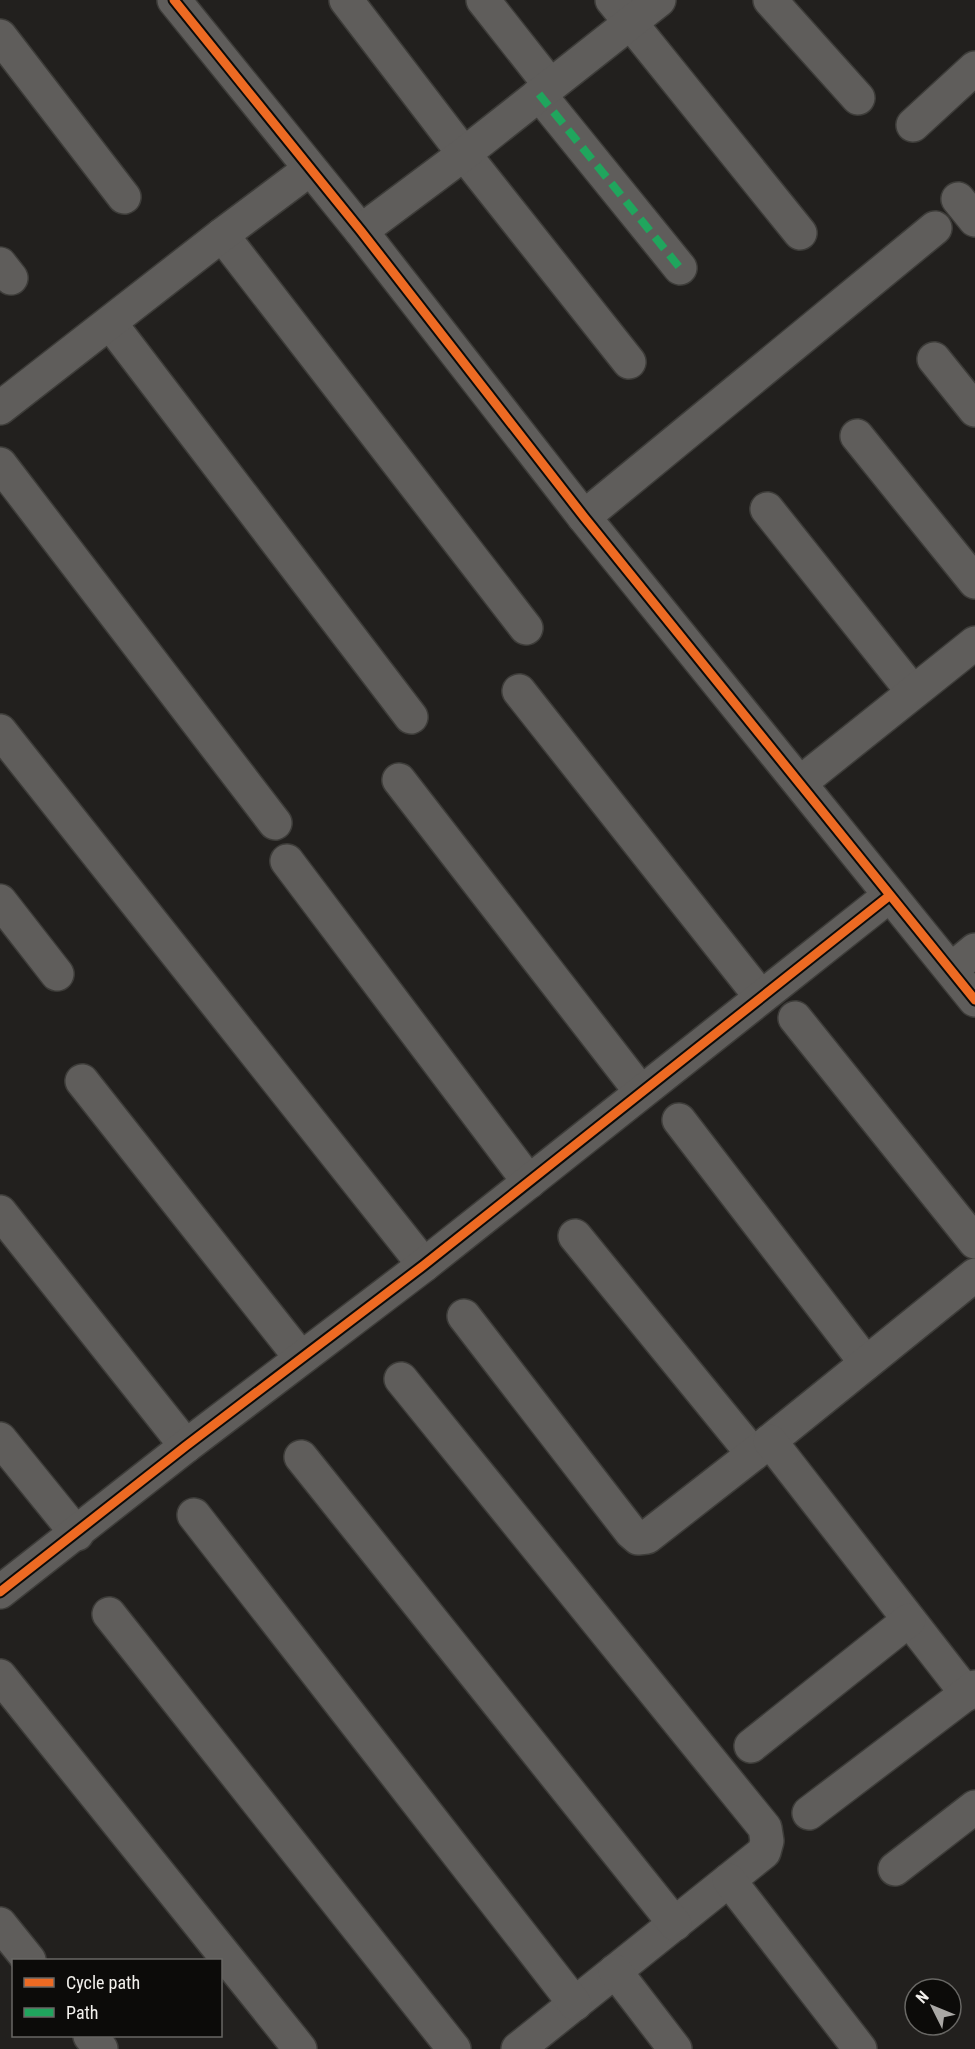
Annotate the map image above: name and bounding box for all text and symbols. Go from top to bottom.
legend [12,1959,222,2037]
text: Cycle path [66,1972,140,1993]
north arrow [903,1977,963,2037]
text: N [912,1987,933,2007]
text: Path [66,2002,99,2023]

